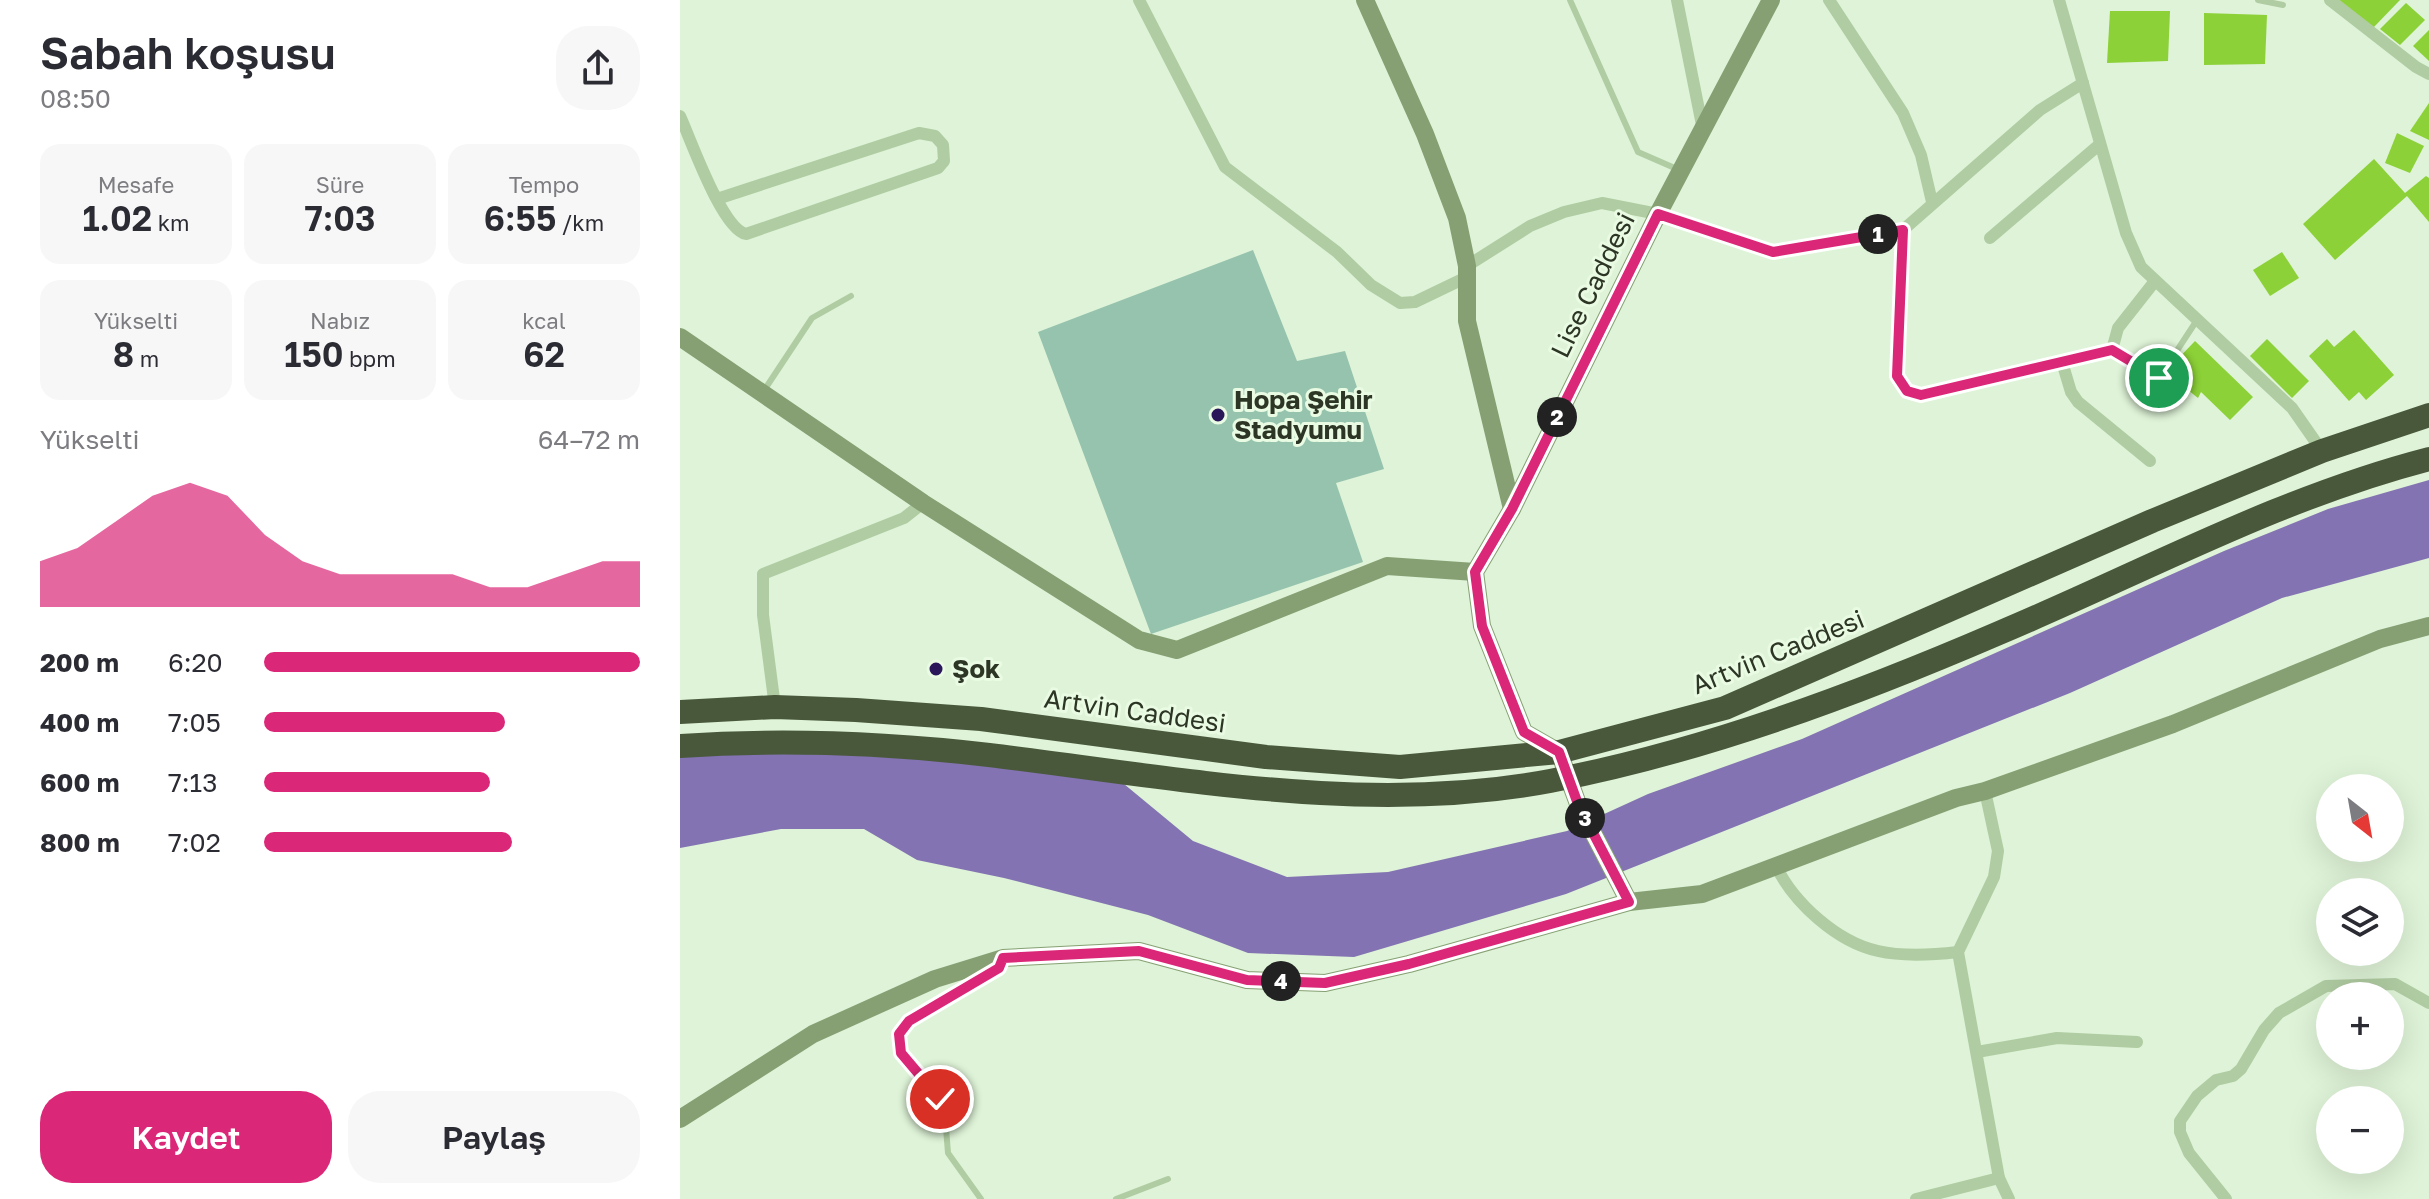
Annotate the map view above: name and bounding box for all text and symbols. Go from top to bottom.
text: Sabah koşusu [40,26,336,79]
button: share [556,26,640,110]
text: 08:50 [40,83,111,114]
text: Mesafe [98,171,174,198]
text: Süre [316,171,364,198]
text: Tempo [509,171,579,198]
text: 1.02 [82,198,152,238]
text: 7:03 [304,198,376,238]
text: 6:55 [484,198,556,238]
street label: Lise Caddesi [1544,207,1641,362]
text: km [152,209,190,236]
text: /km [556,209,604,236]
pin: 1 [1858,214,1898,254]
text: 1 [1872,220,1884,247]
text: Yükselti [94,307,178,334]
text: Nabız [310,307,370,334]
text: kcal [522,307,566,334]
text: 8 [113,334,134,374]
text: 150 [284,334,344,374]
text: 62 [523,334,565,374]
pin [2125,344,2193,412]
text: m [134,345,159,372]
text: bpm [344,345,396,372]
icon: arrive [2137,356,2181,400]
place label: Hopa Şehir Stadyumu [1234,384,1373,445]
pin: 2 [1537,397,1577,437]
text: 2 [1550,403,1564,430]
marker: Hopa Şehir Stadyumu [1209,406,1227,424]
text: Yükselti [40,424,140,455]
text: 64–72 m [538,424,640,455]
street label: Artvin Caddesi [1687,603,1869,700]
text: 200 m [40,647,119,678]
text: 6:20 [168,647,223,678]
place label: Şok [952,653,1000,684]
marker: Şok [927,660,945,678]
street label: Artvin Caddesi [1042,682,1228,739]
text: 400 m [40,707,119,738]
text: 7:05 [168,707,221,738]
text: 600 m [40,767,120,798]
text: 7:13 [168,767,217,798]
north arrow [2316,774,2404,862]
map controls [2316,774,2404,1174]
pin: 3 [1565,798,1605,838]
text: 3 [1578,804,1592,831]
text: 800 m [40,827,120,858]
text: 7:02 [168,827,221,858]
button: layers [2316,878,2404,966]
pin: 4 [1261,961,1301,1001]
text: 4 [1274,967,1288,994]
button: + [2316,982,2404,1070]
pin [906,1065,974,1133]
icon: check [918,1077,962,1121]
button: − [2316,1086,2404,1174]
button: Kaydet [40,1091,332,1183]
button: Paylaş [348,1091,640,1183]

